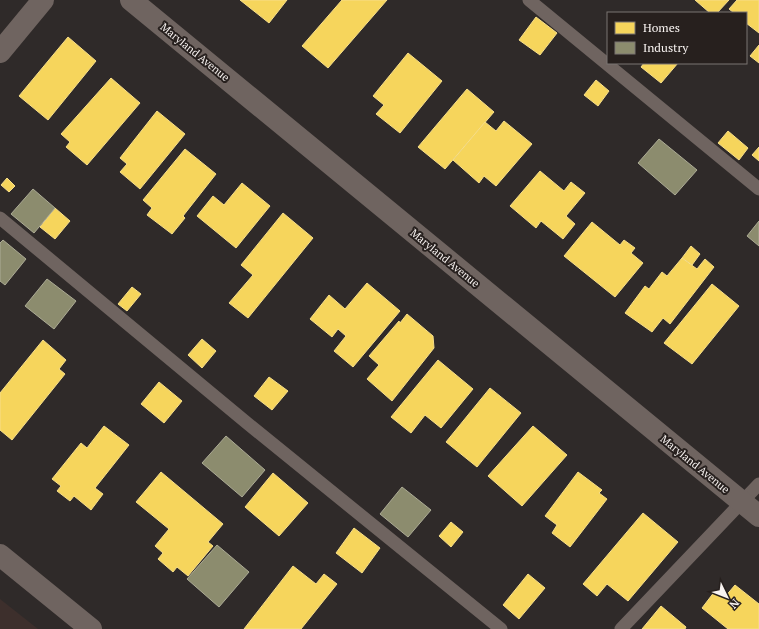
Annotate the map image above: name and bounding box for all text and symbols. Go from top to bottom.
legend [607,12,747,64]
street label: Maryland Avenue [158,20,233,84]
text: Homes [643,20,680,35]
text: Industry [643,40,689,55]
street label: Maryland Avenue [408,226,483,290]
street label: Maryland Avenue [658,432,733,496]
north arrow [707,577,747,617]
text: N [726,596,742,612]

